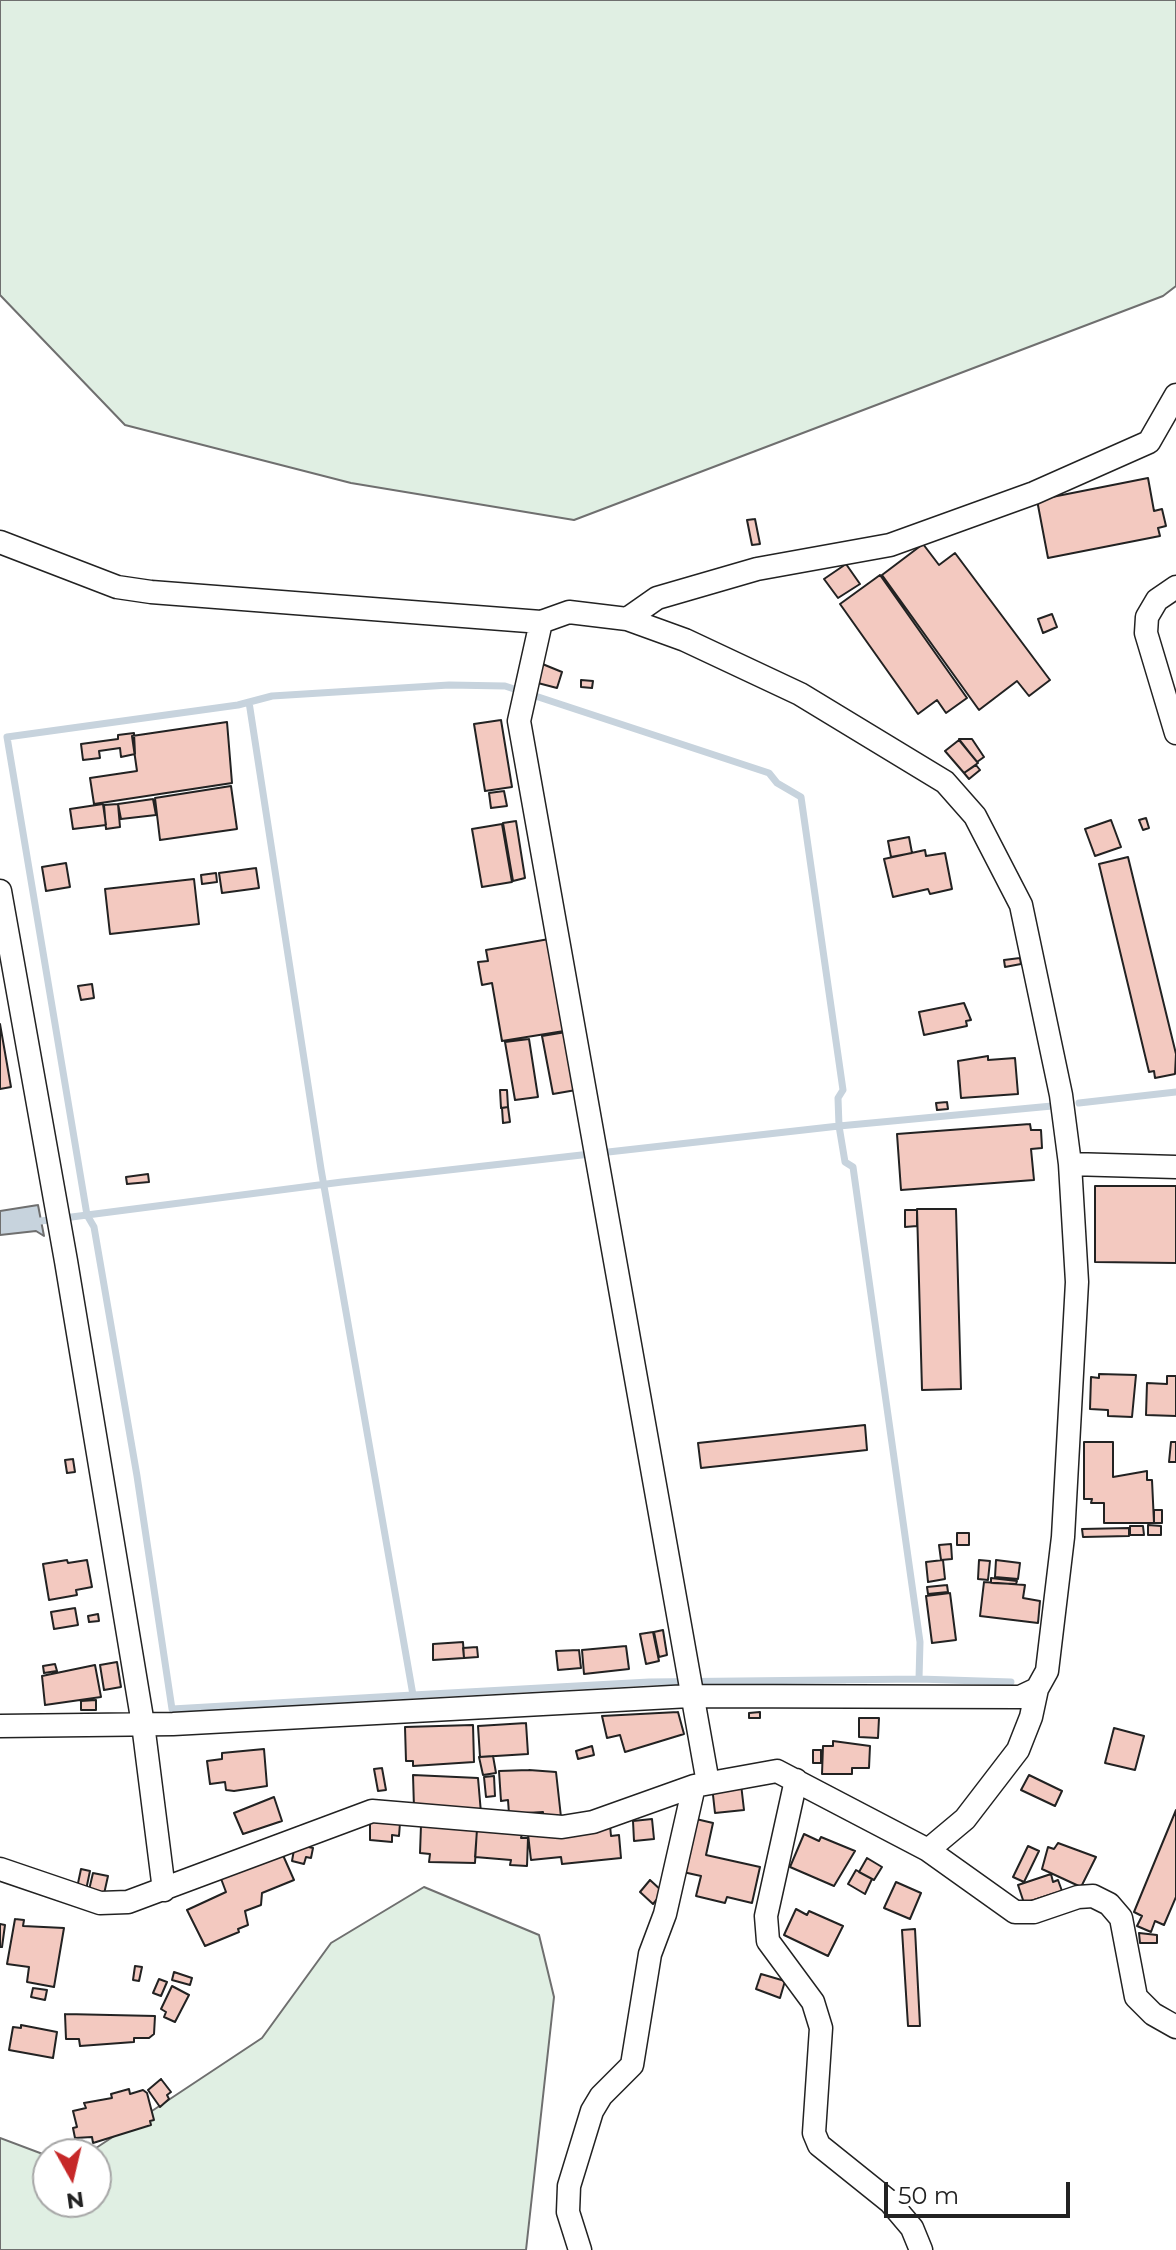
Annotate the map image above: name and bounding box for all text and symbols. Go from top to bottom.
north arrow [32,2138,112,2218]
scale bar [888,2166,1074,2216]
text: 50 m [898,2181,959,2210]
text: N [64,2186,86,2215]

